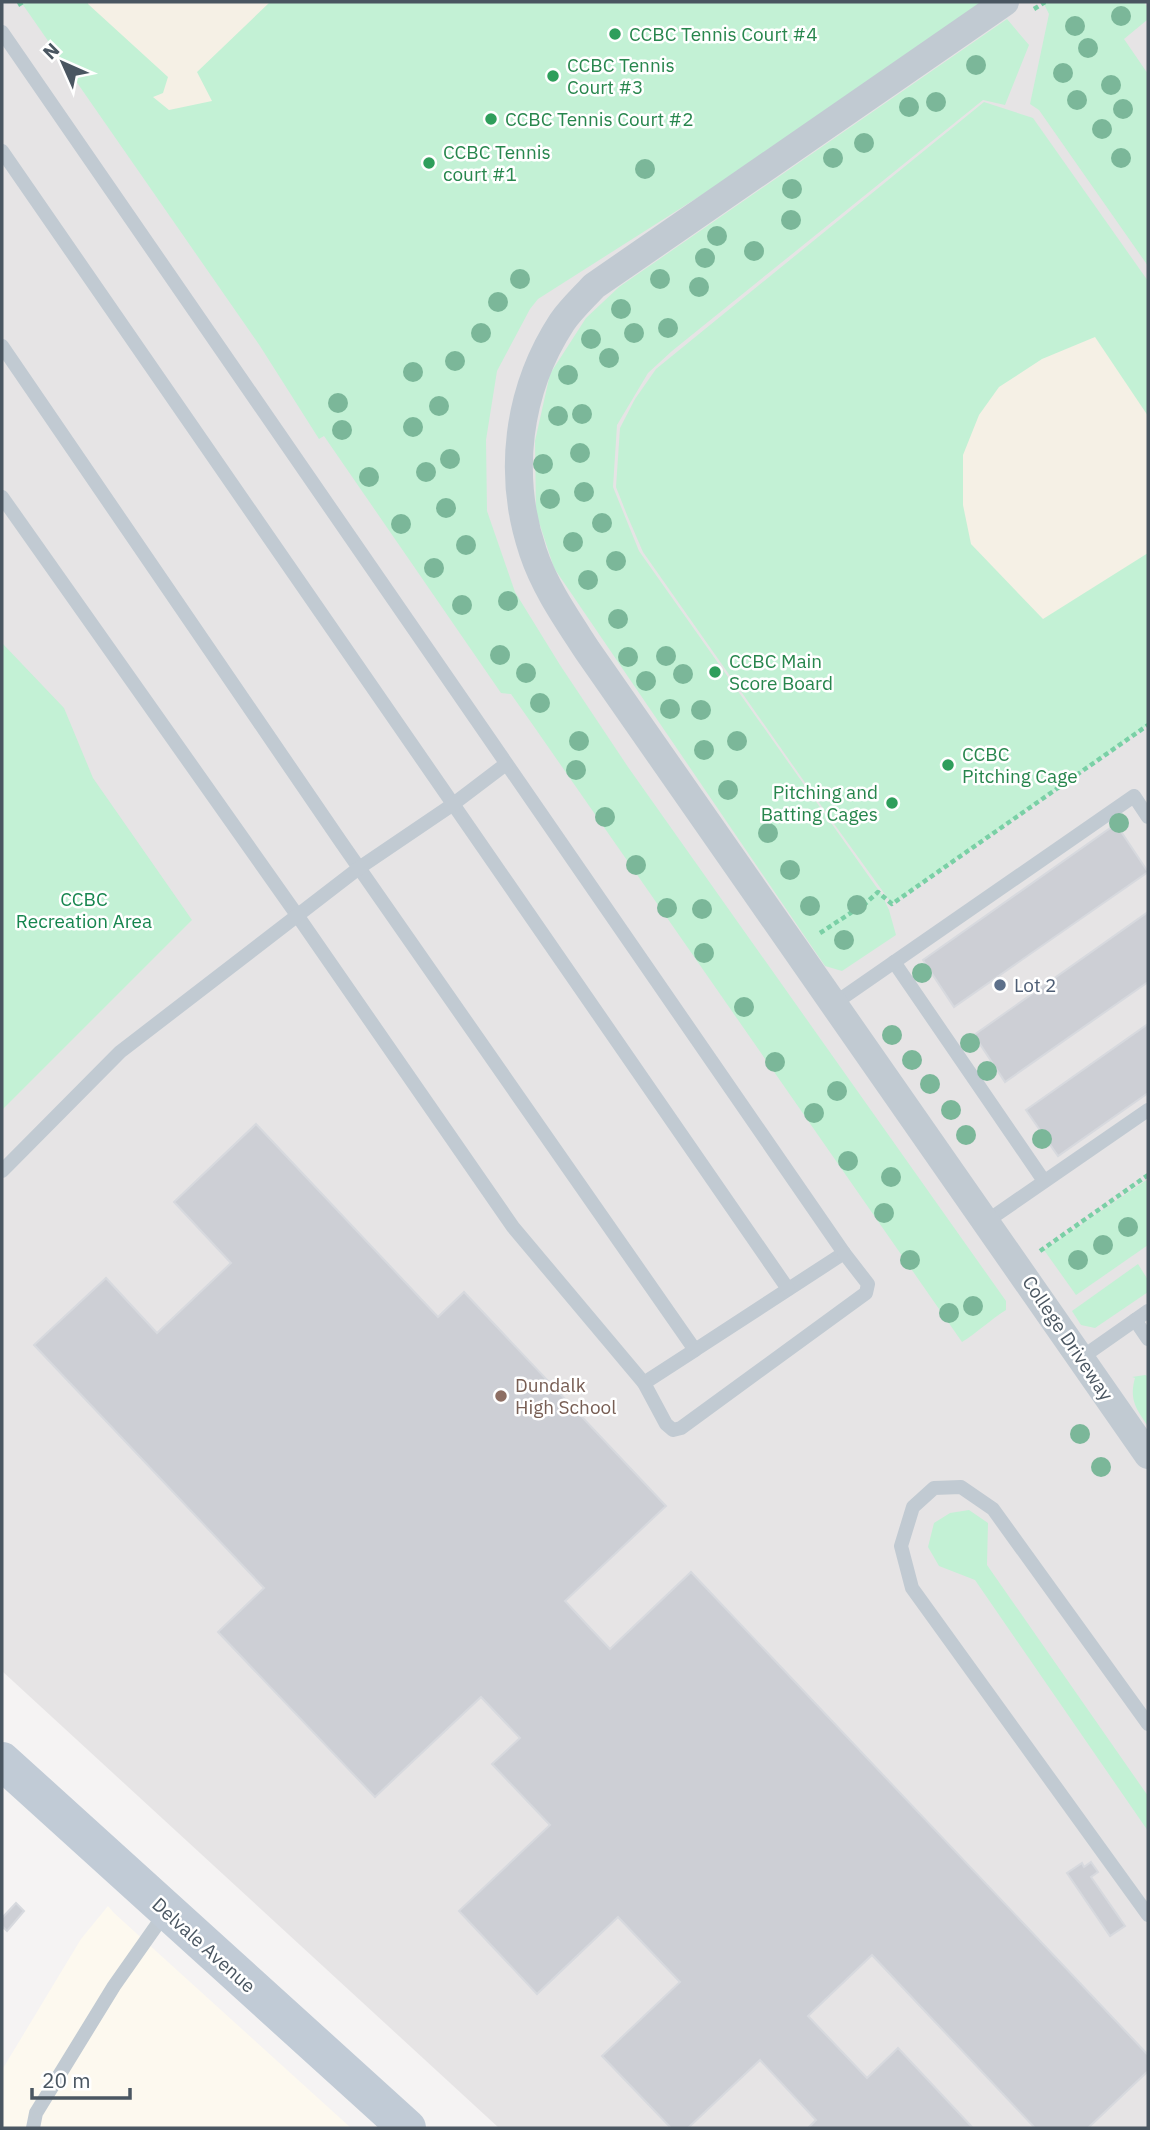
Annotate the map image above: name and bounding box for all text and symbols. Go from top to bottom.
place label: CCBC Tennis Court #4 [629,22,818,46]
marker: CCBC Tennis Court #4 [607,26,623,42]
north arrow [28,28,98,98]
text: N [38,38,64,64]
place label: CCBC Tennis Court #3 [567,53,675,99]
marker: CCBC Tennis Court #3 [545,68,561,84]
place label: CCBC Tennis Court #2 [505,107,694,131]
marker: CCBC Tennis Court #2 [483,111,499,127]
place label: CCBC Tennis court #1 [443,140,551,186]
marker: CCBC Tennis court #1 [421,155,437,171]
place label: CCBC Main Score Board [729,649,833,695]
marker: CCBC Main Score Board [707,664,723,680]
place label: CCBC Pitching Cage [962,742,1078,788]
marker: CCBC Pitching Cage [940,757,956,773]
place label: Pitching and Batting Cages [761,780,878,826]
marker: Pitching and Batting Cages [884,795,900,811]
park label: CCBC Recreation Area [16,887,152,933]
place label: Lot 2 [1014,973,1057,997]
marker: Lot 2 [992,977,1008,993]
street label: College Driveway [1017,1271,1119,1406]
place label: Dundalk High School [515,1373,616,1419]
marker: Dundalk High School [493,1388,509,1404]
street label: Delvale Avenue [147,1892,261,1998]
scale bar [32,2056,130,2100]
text: 20 m [42,2066,91,2094]

